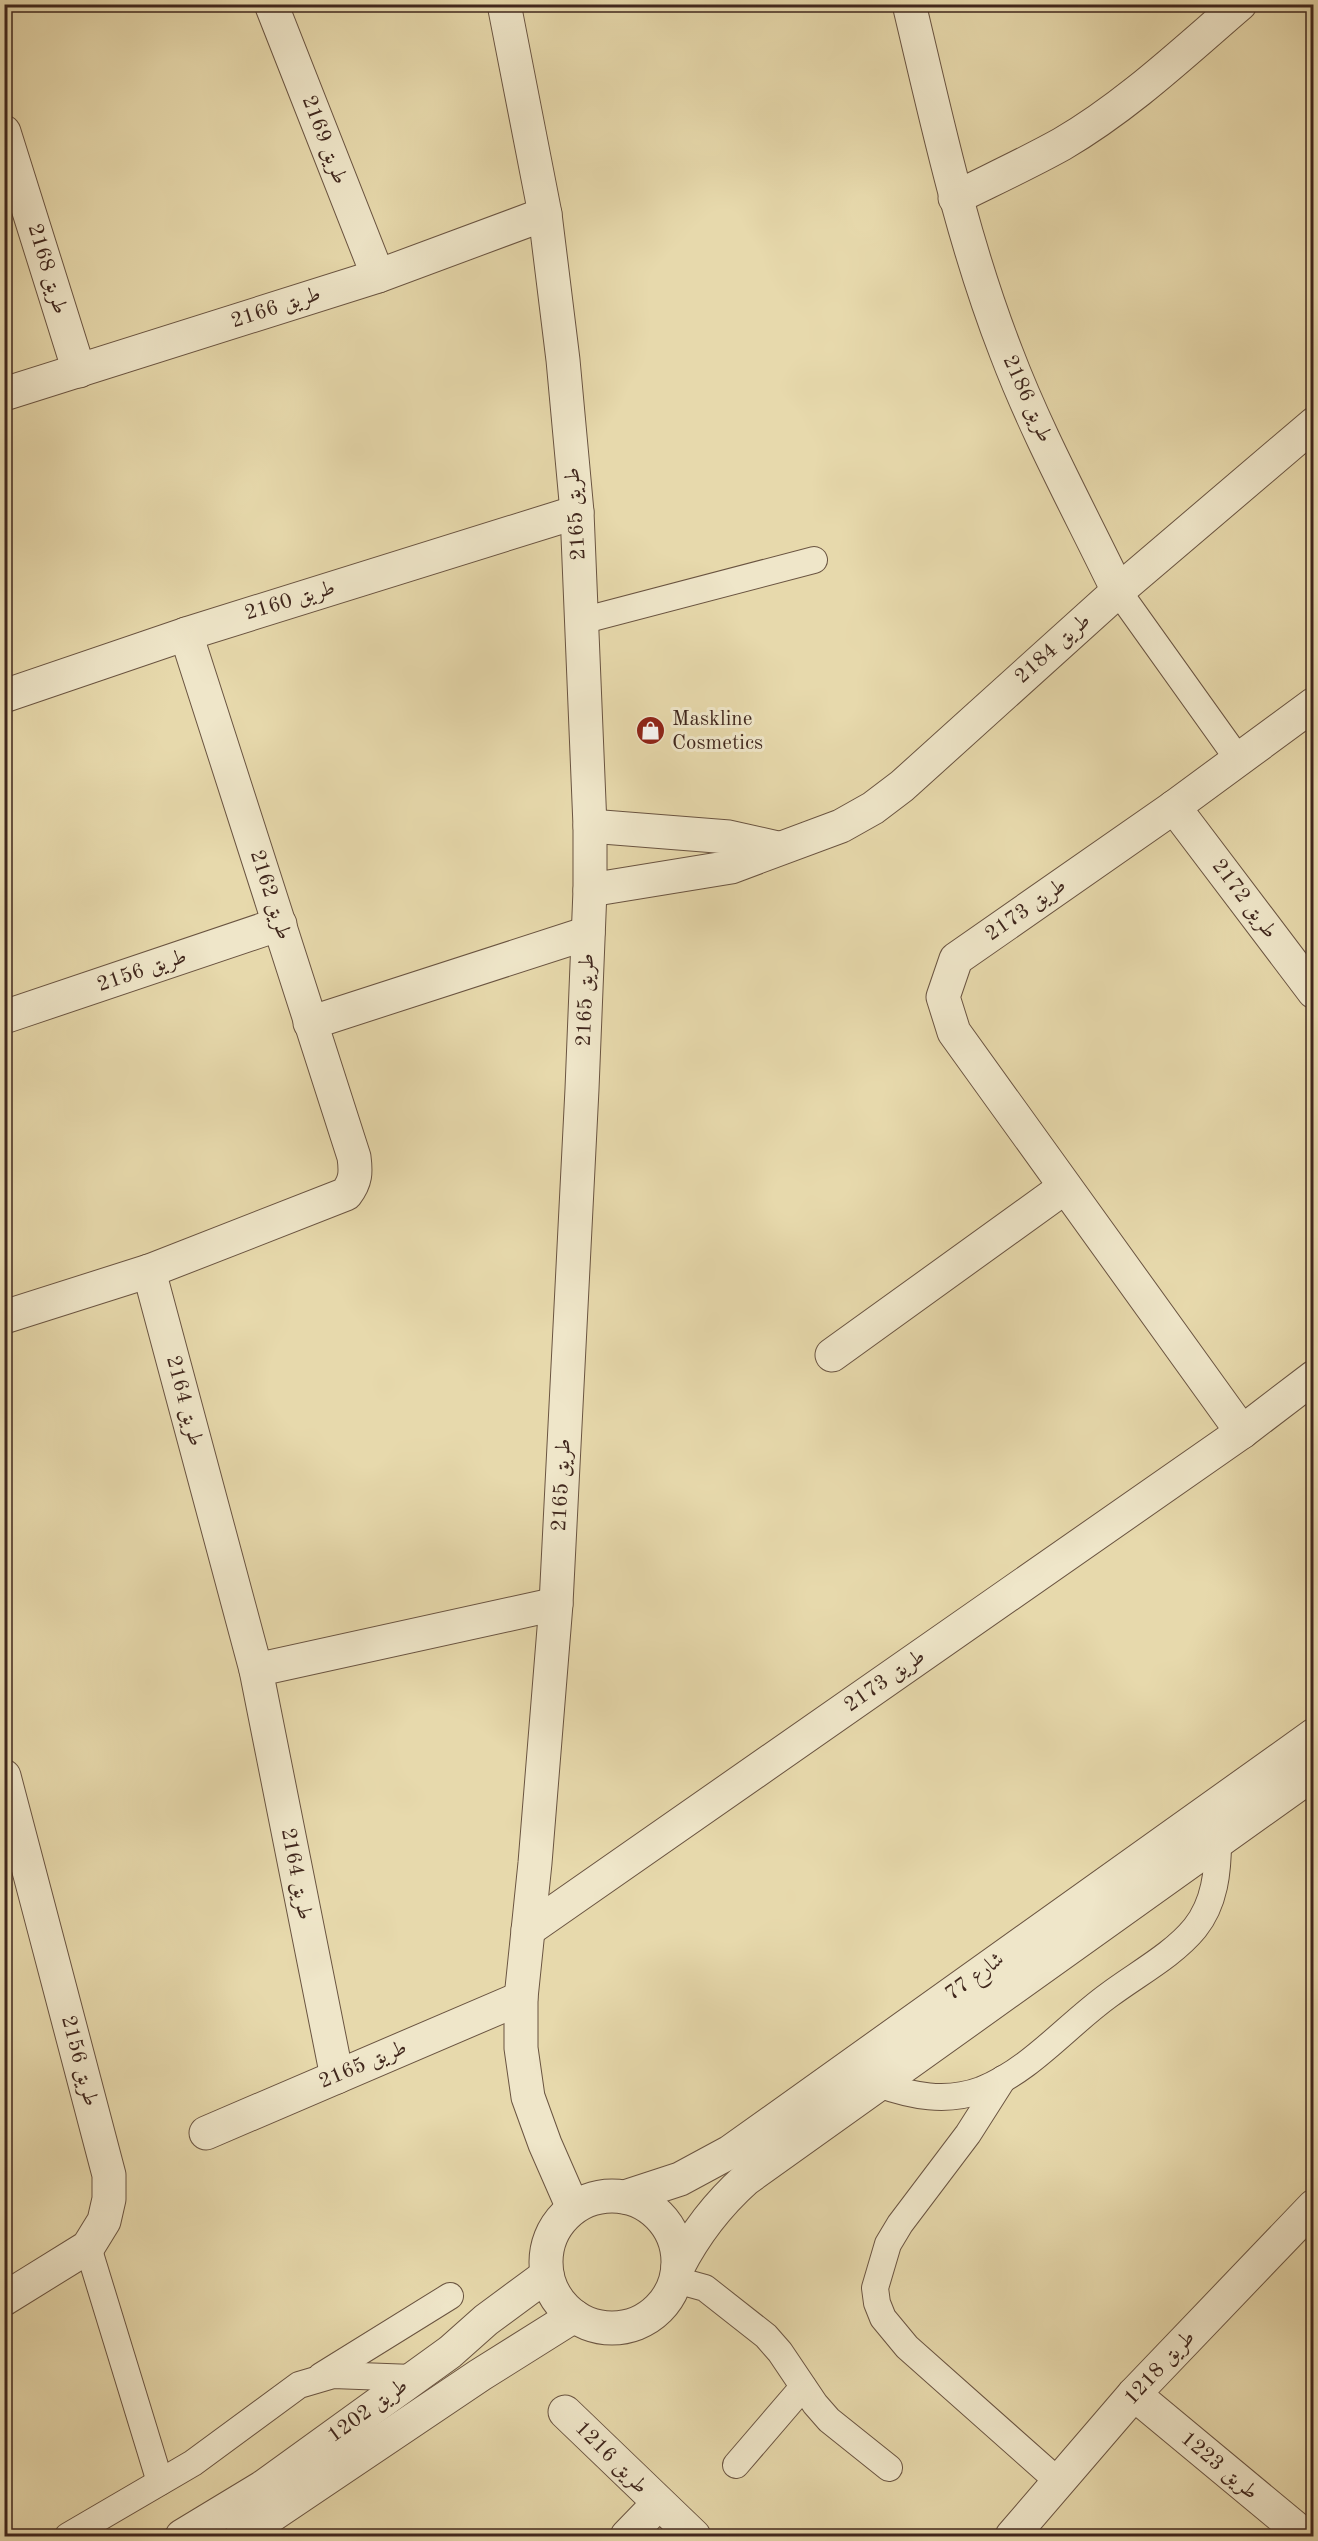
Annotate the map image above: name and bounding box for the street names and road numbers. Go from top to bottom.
street label: طريق 2169 [297,93,350,188]
street label: طريق 2168 [22,221,71,317]
street label: طريق 2166 [229,284,324,333]
street label: طريق 2186 [998,352,1056,446]
street label: طريق 2165 [562,467,591,561]
street label: طريق 2160 [242,577,338,626]
street label: طريق 2184 [1011,610,1095,689]
street label: طريق 2162 [245,848,294,943]
street label: طريق 2172 [1207,856,1280,943]
street label: طريق 2173 [982,875,1071,946]
street label: طريق 2156 [95,946,190,997]
street label: طريق 2165 [574,953,599,1047]
street label: طريق 2164 [161,1353,206,1449]
street label: طريق 2165 [549,1438,576,1532]
street label: طريق 2173 [841,1646,930,1717]
street label: طريق 2164 [276,1826,315,1922]
street label: شارع 77 [942,1949,1012,2010]
street label: طريق 2156 [56,2013,101,2109]
street label: طريق 2165 [316,2037,410,2094]
street label: طريق 1218 [1121,2327,1200,2410]
street label: طريق 1202 [324,2375,412,2448]
street label: طريق 1216 [570,2418,651,2499]
street label: طريق 1223 [1176,2428,1261,2505]

